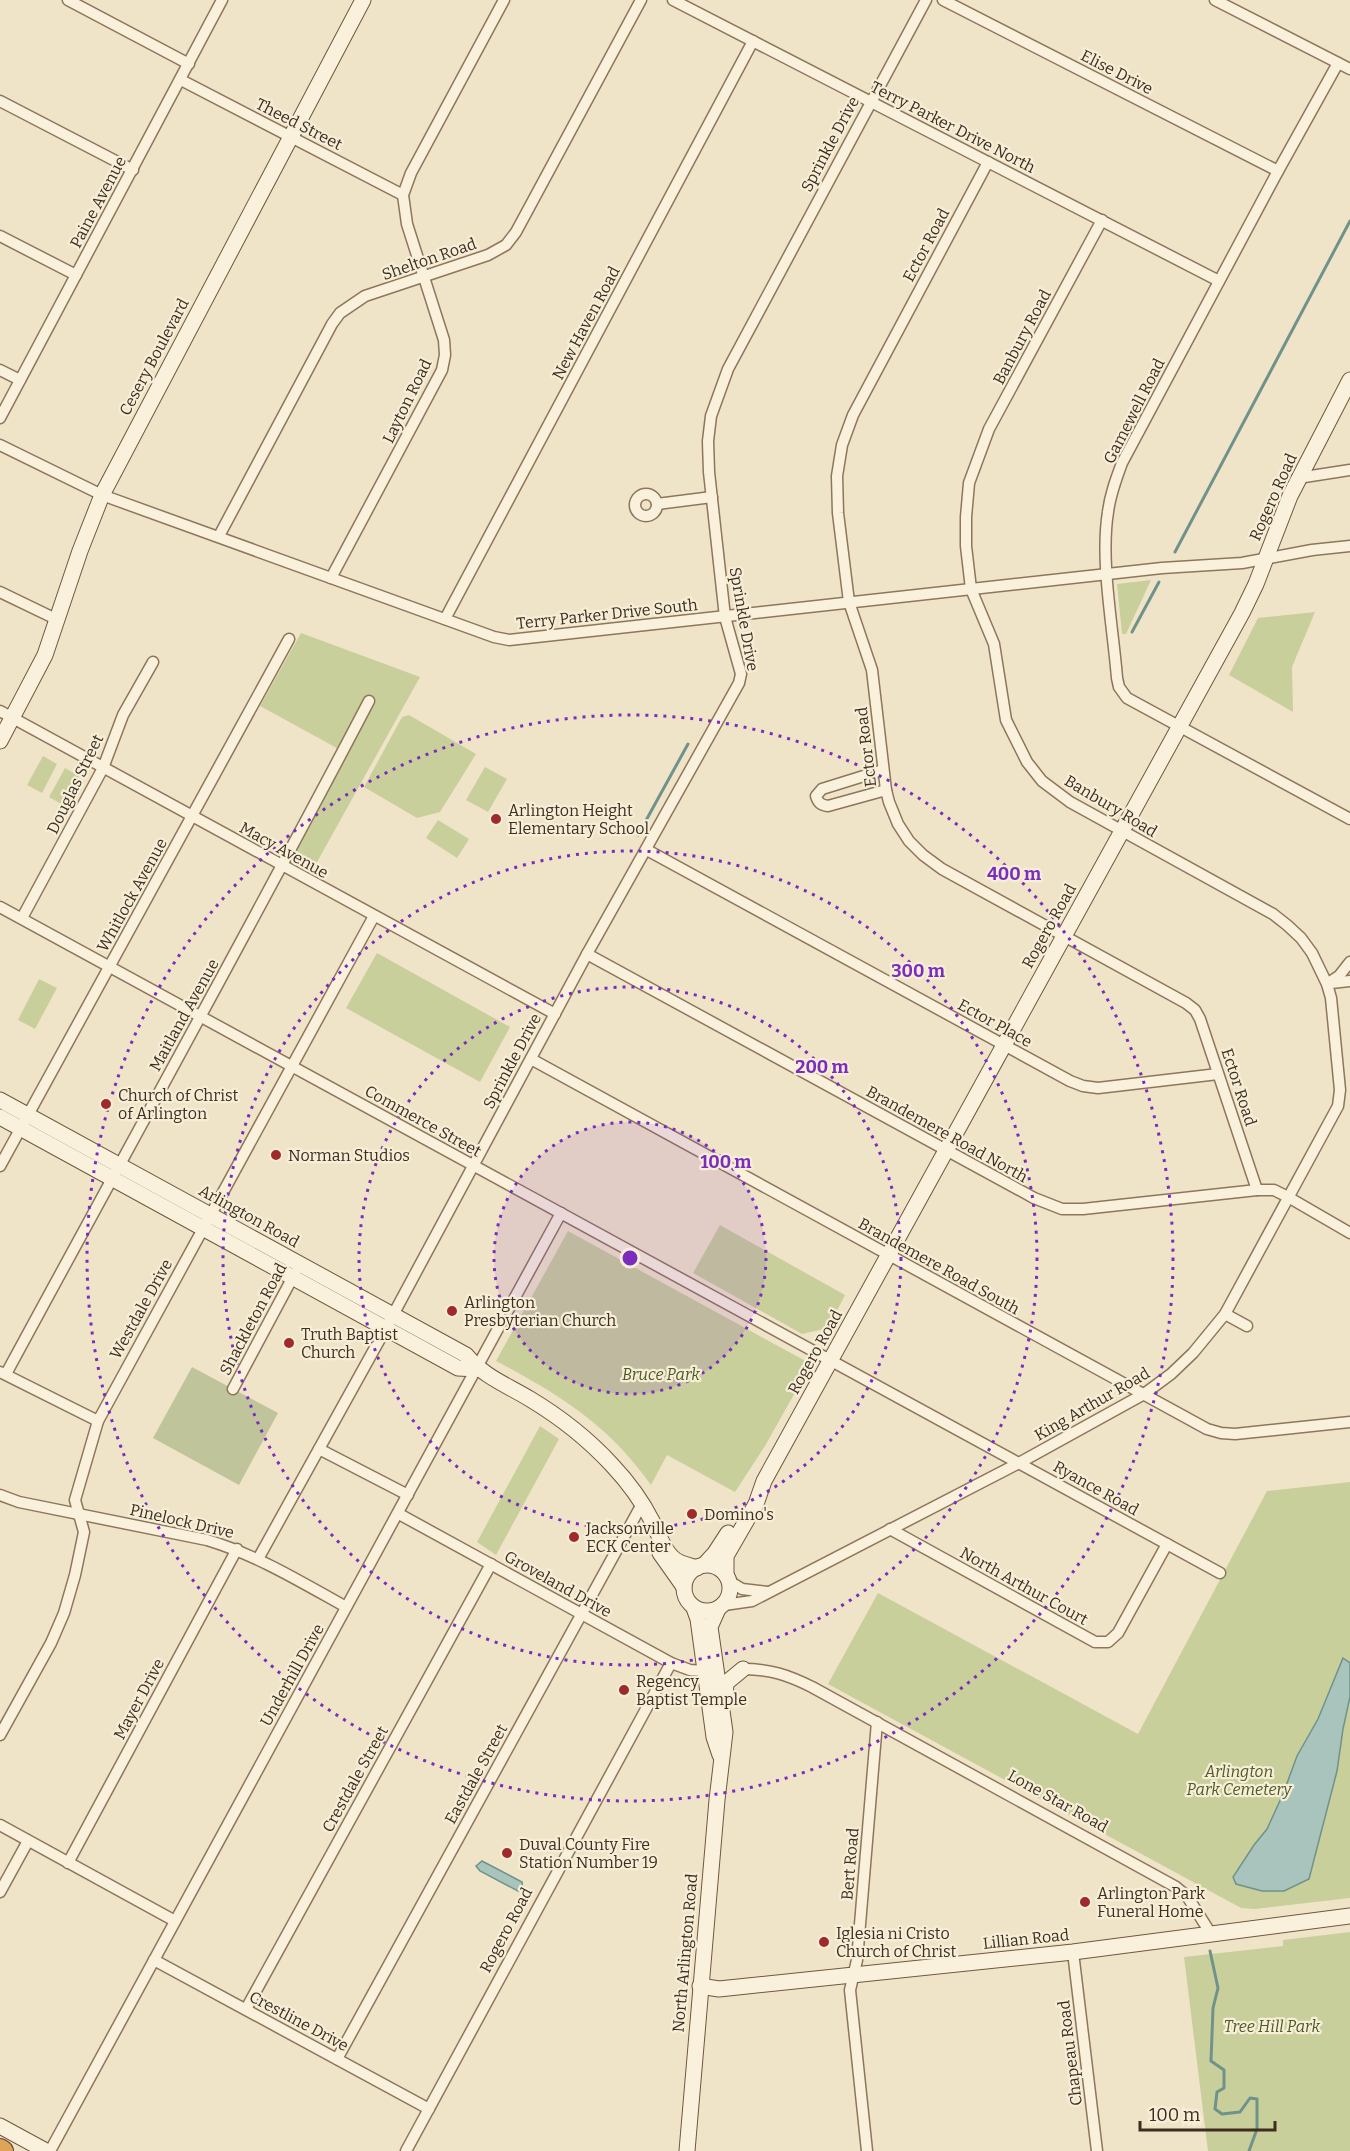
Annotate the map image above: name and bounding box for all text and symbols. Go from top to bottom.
street label: Elise Drive [1078,46,1156,98]
street label: Terry Parker Drive North [868,77,1039,177]
street label: Sprinkle Drive [797,93,863,195]
street label: Theed Street [253,94,346,154]
street label: Paine Avenue [66,153,130,251]
street label: Ector Road [899,205,953,285]
street label: Shelton Road [379,234,479,284]
street label: New Haven Road [548,263,624,383]
street label: Banbury Road [989,286,1055,388]
street label: Cesery Boulevard [115,295,193,419]
street label: Layton Road [378,355,436,446]
street label: Gamewell Road [1099,355,1169,467]
street label: Rogero Road [1245,450,1301,544]
street label: Sprinkle Drive [726,566,762,672]
street label: Terry Parker Drive South [515,595,699,633]
street label: Ector Road [852,705,880,788]
street label: Douglas Street [43,731,107,837]
street label: Banbury Road [1061,771,1161,841]
place label: Arlington Height Elementary School [508,801,649,838]
marker: Arlington Height Elementary School [489,812,503,826]
street label: Macy Avenue [236,818,332,882]
street label: Whitlock Avenue [93,835,171,955]
text: 400 m [987,863,1041,885]
street label: Rogero Road [1018,880,1080,972]
street label: Maitland Avenue [145,956,223,1074]
text: 300 m [891,960,945,982]
street label: Ector Place [955,995,1035,1051]
street label: Sprinkle Drive [479,1010,545,1112]
street label: Ector Road [1218,1046,1261,1129]
text: 200 m [795,1056,849,1078]
street label: Commerce Street [361,1081,485,1161]
street label: Brandemere Road North [863,1082,1031,1186]
place label: Church of Christ of Arlington [118,1086,239,1123]
marker: Church of Christ of Arlington [99,1097,113,1111]
place label: Norman Studios [288,1146,410,1165]
marker: Norman Studios [269,1148,283,1162]
text: 100 m [700,1151,752,1173]
street label: Arlington Road [195,1181,303,1252]
street label: Brandemere Road South [855,1214,1023,1318]
centre of rings [620,1248,640,1268]
street label: Westdale Drive [106,1256,176,1362]
street label: Shackleton Road [215,1259,291,1378]
place label: Arlington Presbyterian Church [464,1293,616,1330]
marker: Arlington Presbyterian Church [445,1304,459,1318]
street label: Rogero Road [784,1306,846,1398]
place label: Truth Baptist Church [301,1325,398,1362]
marker: Truth Baptist Church [282,1336,296,1350]
street label: King Arthur Road [1031,1363,1153,1445]
park label: Bruce Park [622,1365,700,1384]
street label: Ryance Road [1050,1457,1142,1519]
street label: Pinelock Drive [128,1500,236,1542]
place label: Domino's [704,1505,774,1524]
marker: Domino's [685,1507,699,1521]
place label: Jacksonville ECK Center [585,1519,674,1556]
marker: Jacksonville ECK Center [567,1530,581,1544]
street label: North Arthur Court [957,1543,1091,1629]
street label: Groveland Drive [501,1547,615,1621]
street label: Underhill Drive [256,1621,328,1729]
street label: Mayer Drive [110,1655,168,1743]
place label: Regency Baptist Temple [636,1672,747,1709]
marker: Regency Baptist Temple [617,1683,631,1697]
street label: Eastdale Street [441,1721,511,1827]
street label: Crestdale Street [318,1722,392,1835]
park label: Arlington Park Cemetery [1187,1762,1292,1799]
street label: Lone Star Road [1005,1766,1112,1837]
street label: Bert Road [837,1827,863,1901]
place label: Duval County Fire Station Number 19 [519,1835,658,1872]
marker: Duval County Fire Station Number 19 [500,1846,514,1860]
street label: North Arlington Road [669,1872,701,2033]
street label: Rogero Road [476,1884,537,1976]
place label: Arlington Park Funeral Home [1097,1884,1205,1921]
marker: Arlington Park Funeral Home [1078,1895,1092,1909]
place label: Iglesia ni Cristo Church of Christ [836,1924,957,1961]
street label: Lillian Road [982,1925,1071,1953]
marker: Iglesia ni Cristo Church of Christ [817,1935,831,1949]
street label: Crestline Drive [246,1987,352,2055]
street label: Chapeau Road [1054,1999,1086,2107]
park label: Tree Hill Park [1224,2017,1320,2036]
scale bar [1140,2094,1275,2132]
text: 100 m [1149,2104,1200,2126]

